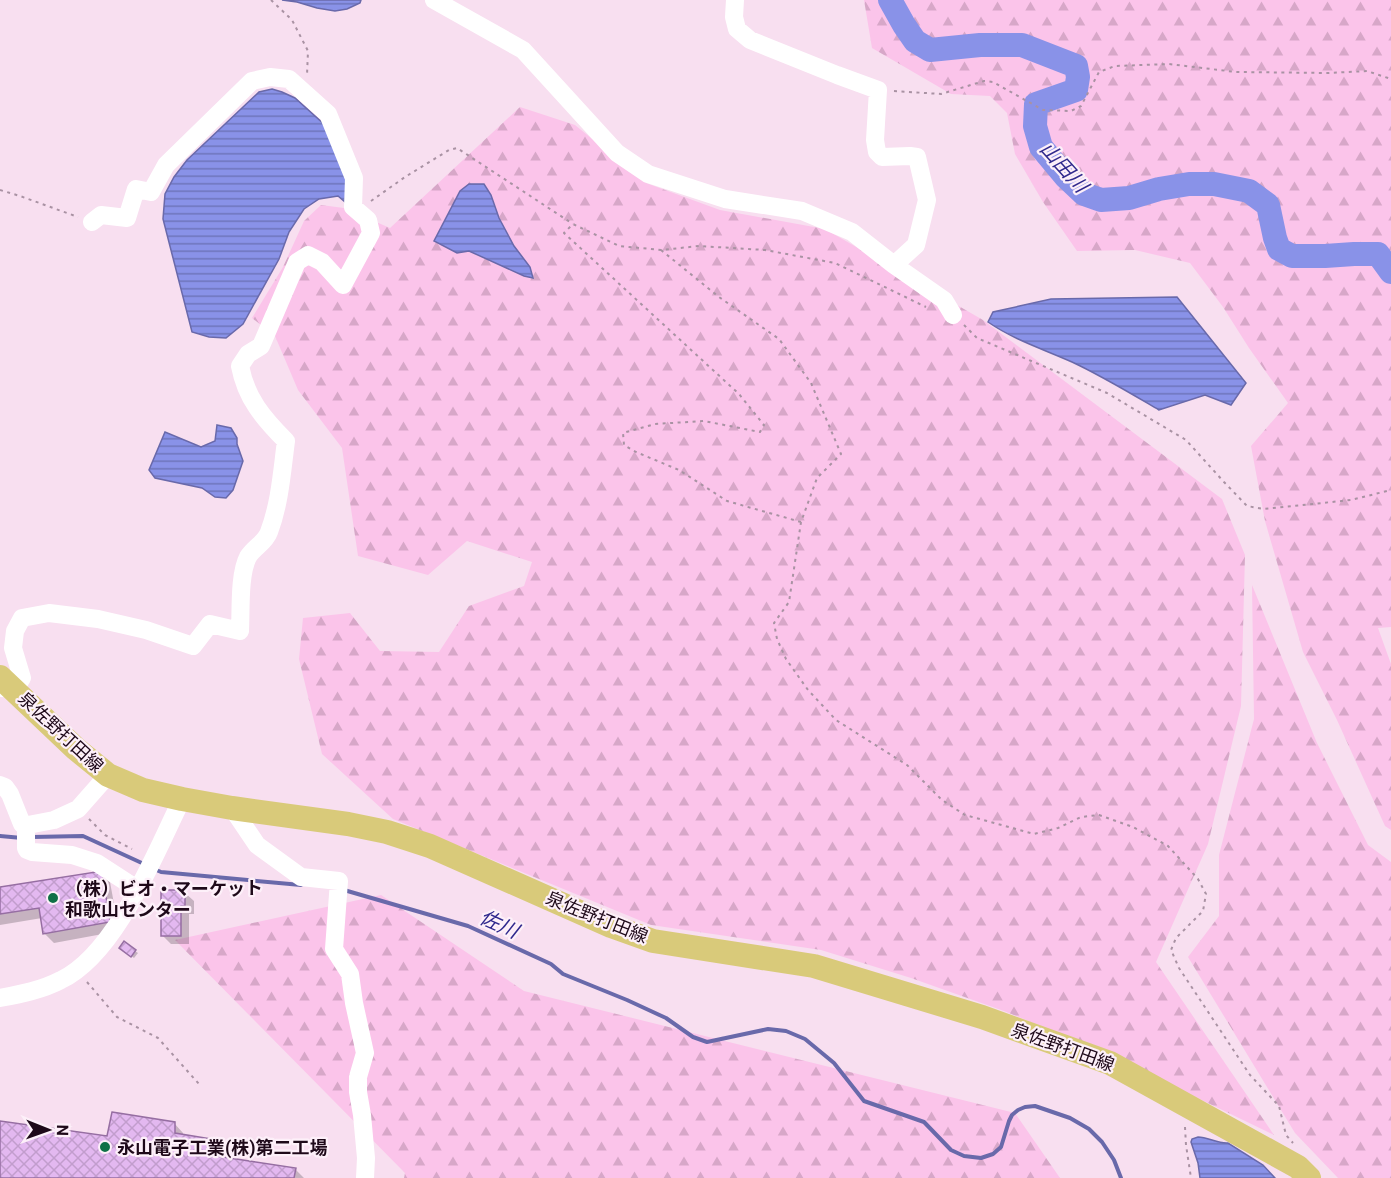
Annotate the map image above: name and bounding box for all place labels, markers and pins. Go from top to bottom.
place label: （株）ビオ・マーケット 和歌山センター [65,878,263,920]
marker: （株）ビオ・マーケット 和歌山センター [46,891,60,905]
place label: 永山電子工業(株)第二工場 [117,1137,328,1159]
marker: 永山電子工業(株)第二工場 [98,1140,112,1154]

